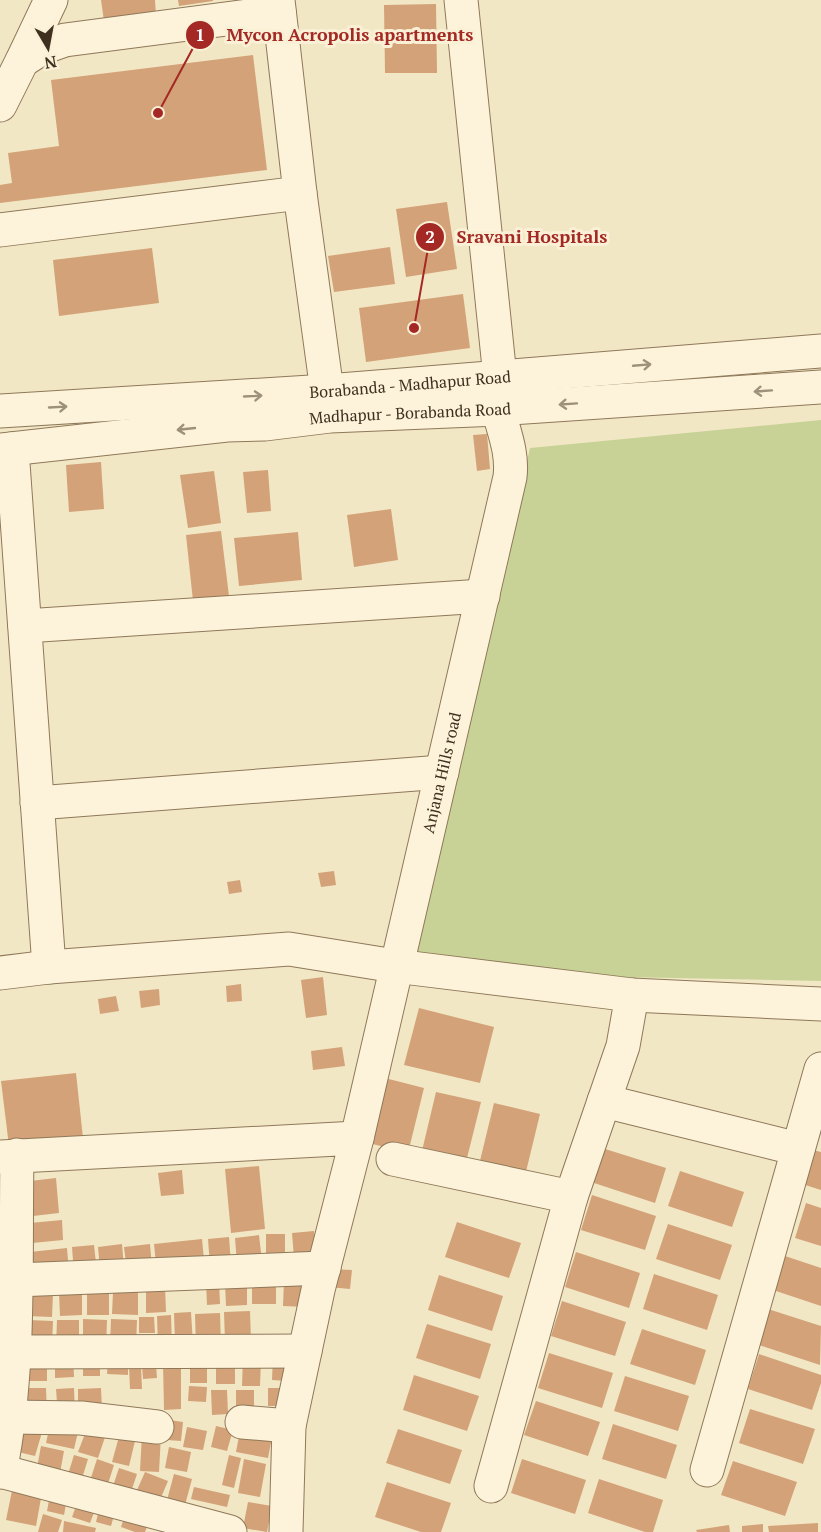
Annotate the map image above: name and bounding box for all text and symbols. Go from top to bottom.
callout: Mycon Acropolis apartments [185,17,486,53]
north arrow [18,18,78,78]
text: 1 [195,22,205,46]
text: Mycon Acropolis apartments [227,22,473,46]
text: N [43,51,58,75]
callout: Sravani Hospitals [415,219,620,255]
text: 2 [425,224,435,248]
text: Sravani Hospitals [457,224,607,248]
one-way arrow [631,359,651,370]
street label: Borabanda - Madhapur Road [309,365,512,403]
one-way arrow [753,385,773,396]
one-way arrow [243,390,263,401]
street label: Madhapur - Borabanda Road [308,397,512,429]
one-way arrow [559,399,579,410]
one-way arrow [48,402,68,413]
one-way arrow [176,424,196,435]
street label: Anjana Hills road [417,710,466,835]

